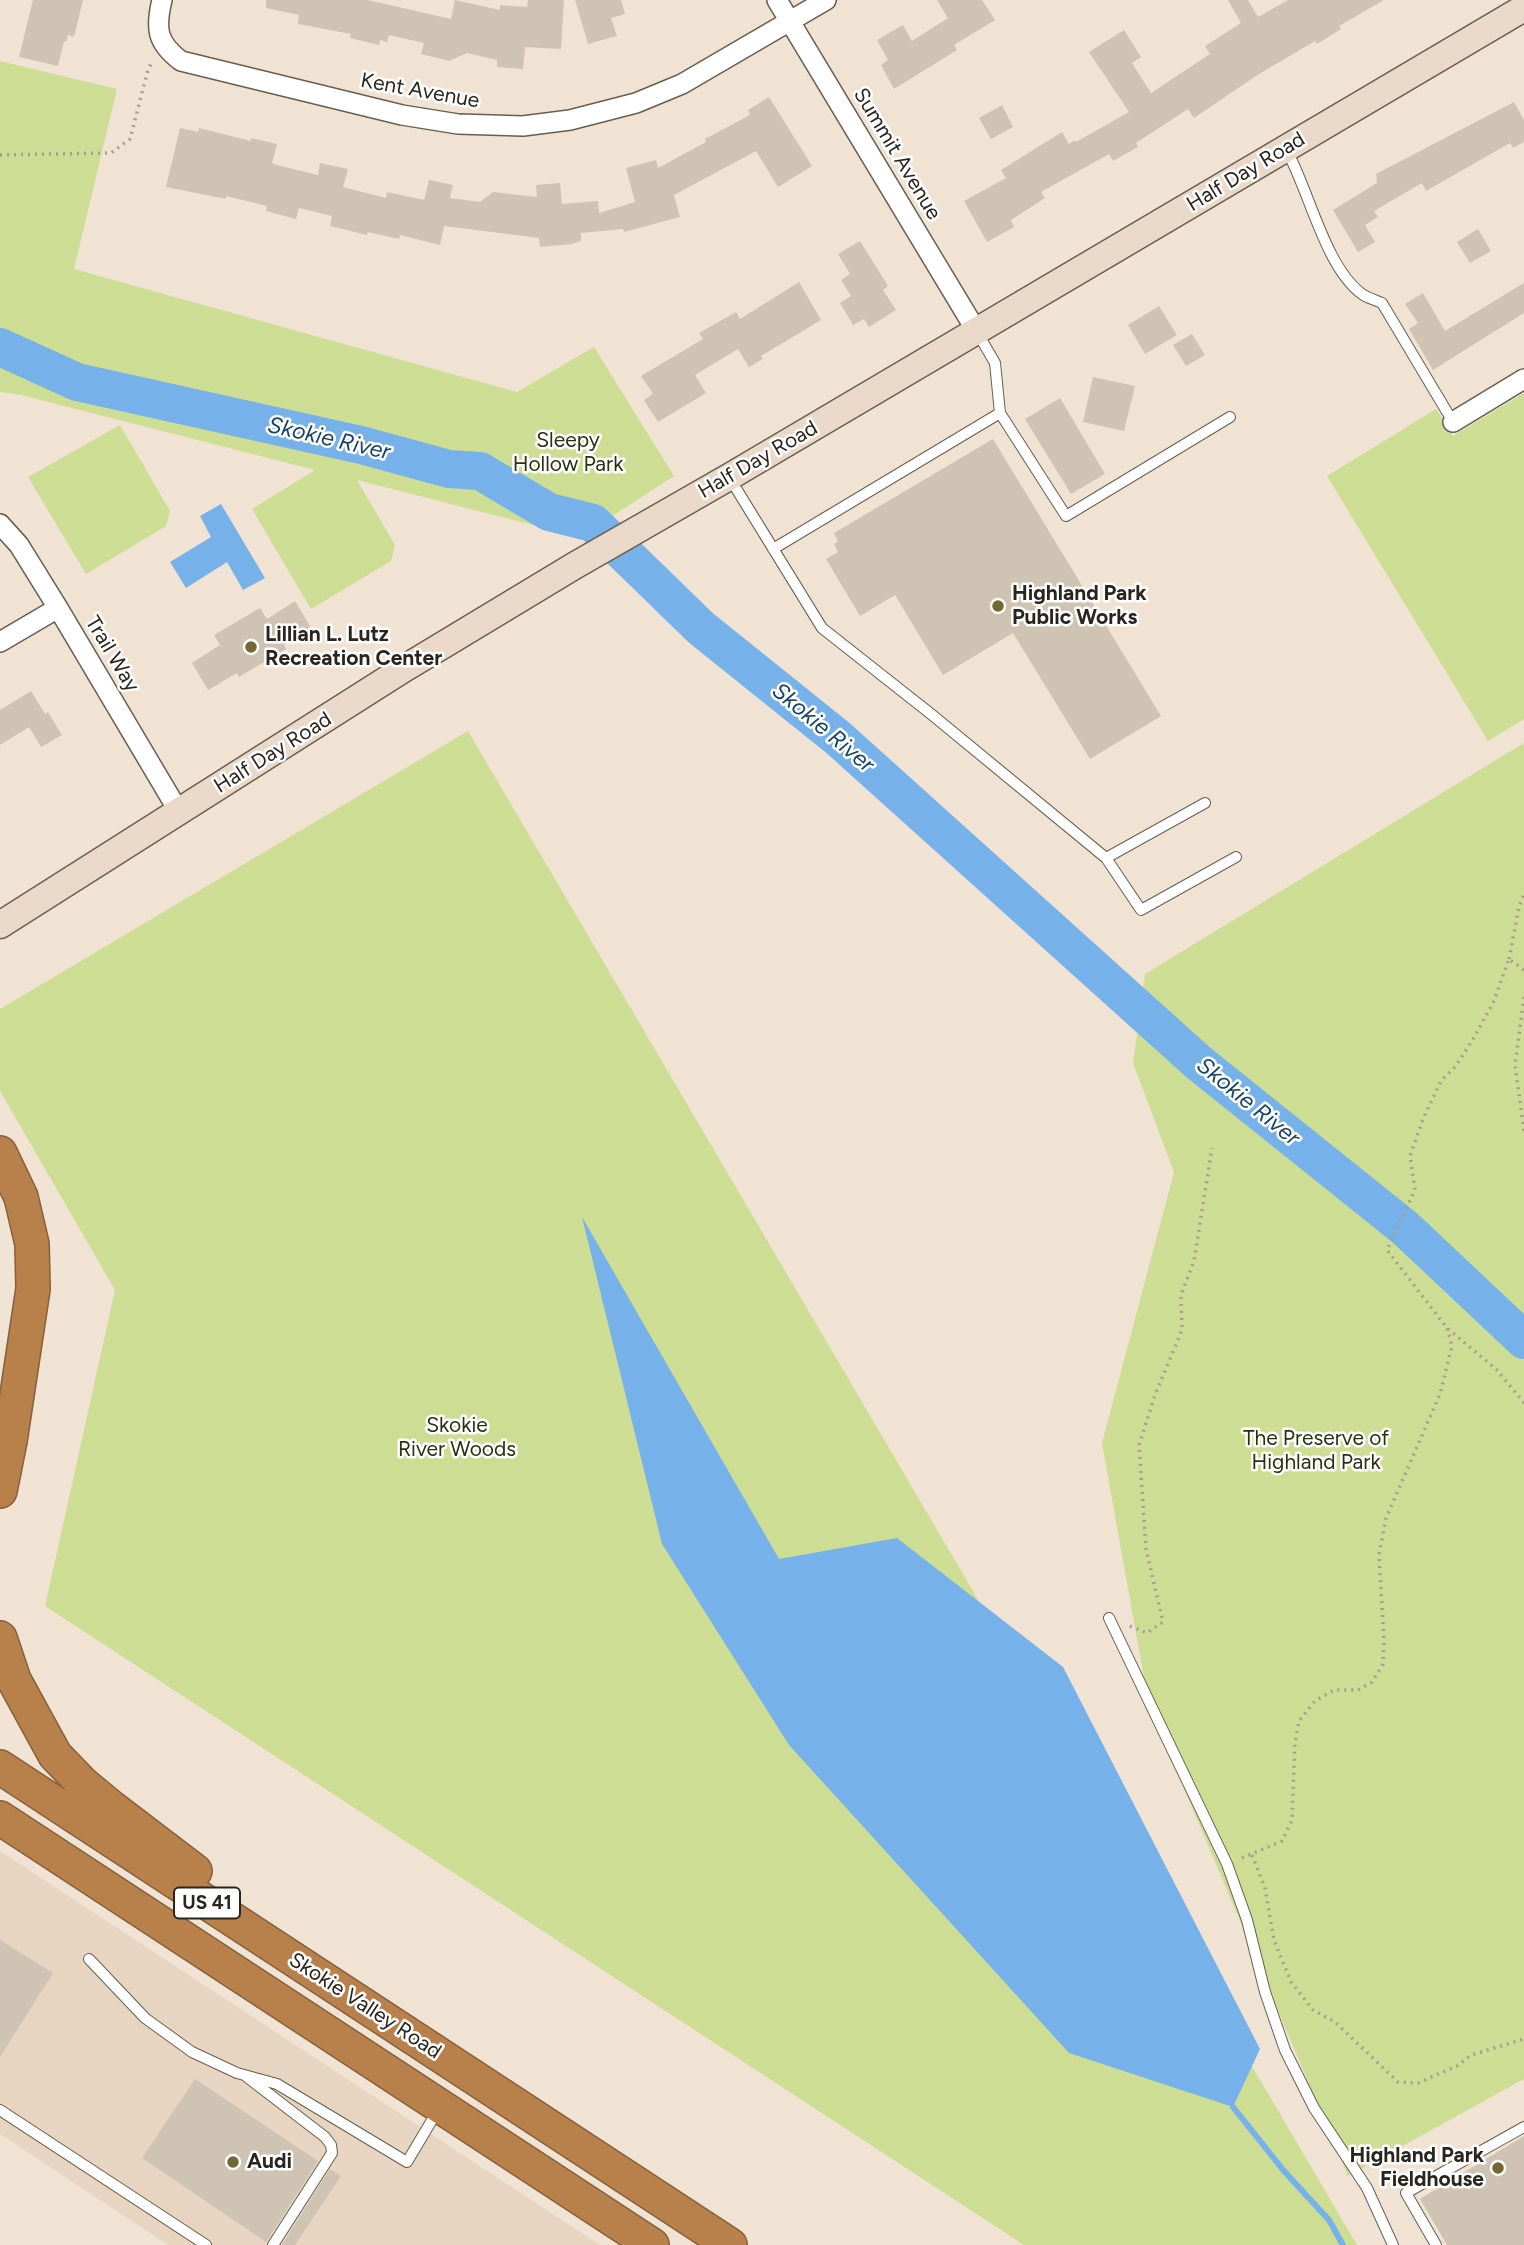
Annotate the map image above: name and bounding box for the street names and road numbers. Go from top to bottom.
street label: Kent Avenue [359,68,481,114]
street label: Summit Avenue [848,83,946,225]
street label: Half Day Road [1182,127,1310,217]
street label: Half Day Road [694,416,822,504]
street label: Trail Way [80,612,144,696]
street label: Half Day Road [210,707,336,799]
road number: US 41 [174,1887,240,1918]
street label: Skokie Valley Road [284,1947,446,2065]

